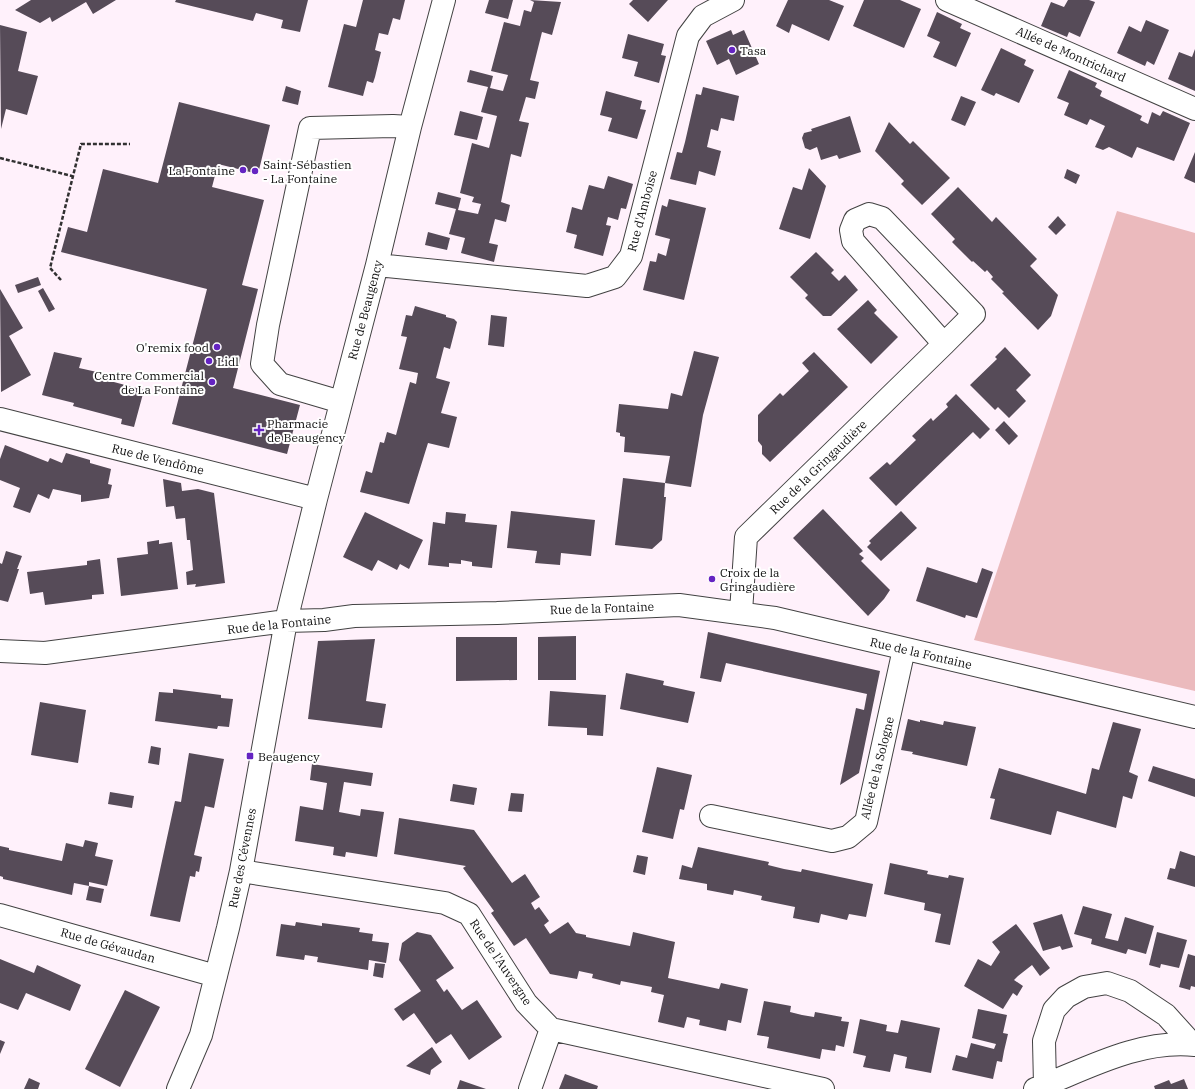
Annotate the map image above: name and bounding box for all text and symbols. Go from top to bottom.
street label: Allée de Montrichard [1014,23,1128,85]
place label: Tasa [740,43,767,58]
marker: Tasa [727,45,737,55]
place label: Saint-Sébastien - La Fontaine [263,157,352,186]
place label: La Fontaine [168,163,235,178]
marker: La Fontaine [238,165,248,175]
marker: Saint-Sébastien - La Fontaine [250,166,260,176]
street label: Rue d'Amboise [624,169,660,253]
street label: Rue de Beaugency [344,258,386,362]
place label: O'remix food [136,340,209,355]
marker: O'remix food [212,342,222,352]
place label: Lidl [217,354,239,369]
marker: Lidl [204,356,214,366]
place label: Centre Commercial de La Fontaine [94,368,204,397]
marker: Centre Commercial de La Fontaine [207,377,217,387]
place label: Pharmacie de Beaugency [267,416,346,445]
street label: Rue de la Gringaudière [766,417,870,517]
marker: Pharmacie de Beaugency [254,425,264,435]
street label: Rue de Vendôme [110,440,206,478]
place label: Croix de la Gringaudière [720,565,795,594]
marker: Croix de la Gringaudière [707,574,717,584]
street label: Rue de la Fontaine [550,599,654,617]
street label: Rue de la Fontaine [226,611,332,637]
street label: Rue de la Fontaine [869,634,973,672]
street label: Allée de la Sologne [857,715,897,821]
place label: Beaugency [258,749,320,764]
marker: Beaugency [245,751,255,761]
street label: Rue des Cévennes [225,807,259,909]
street label: Rue de l'Auvergne [467,916,535,1008]
street label: Rue de Gévaudan [59,924,157,966]

